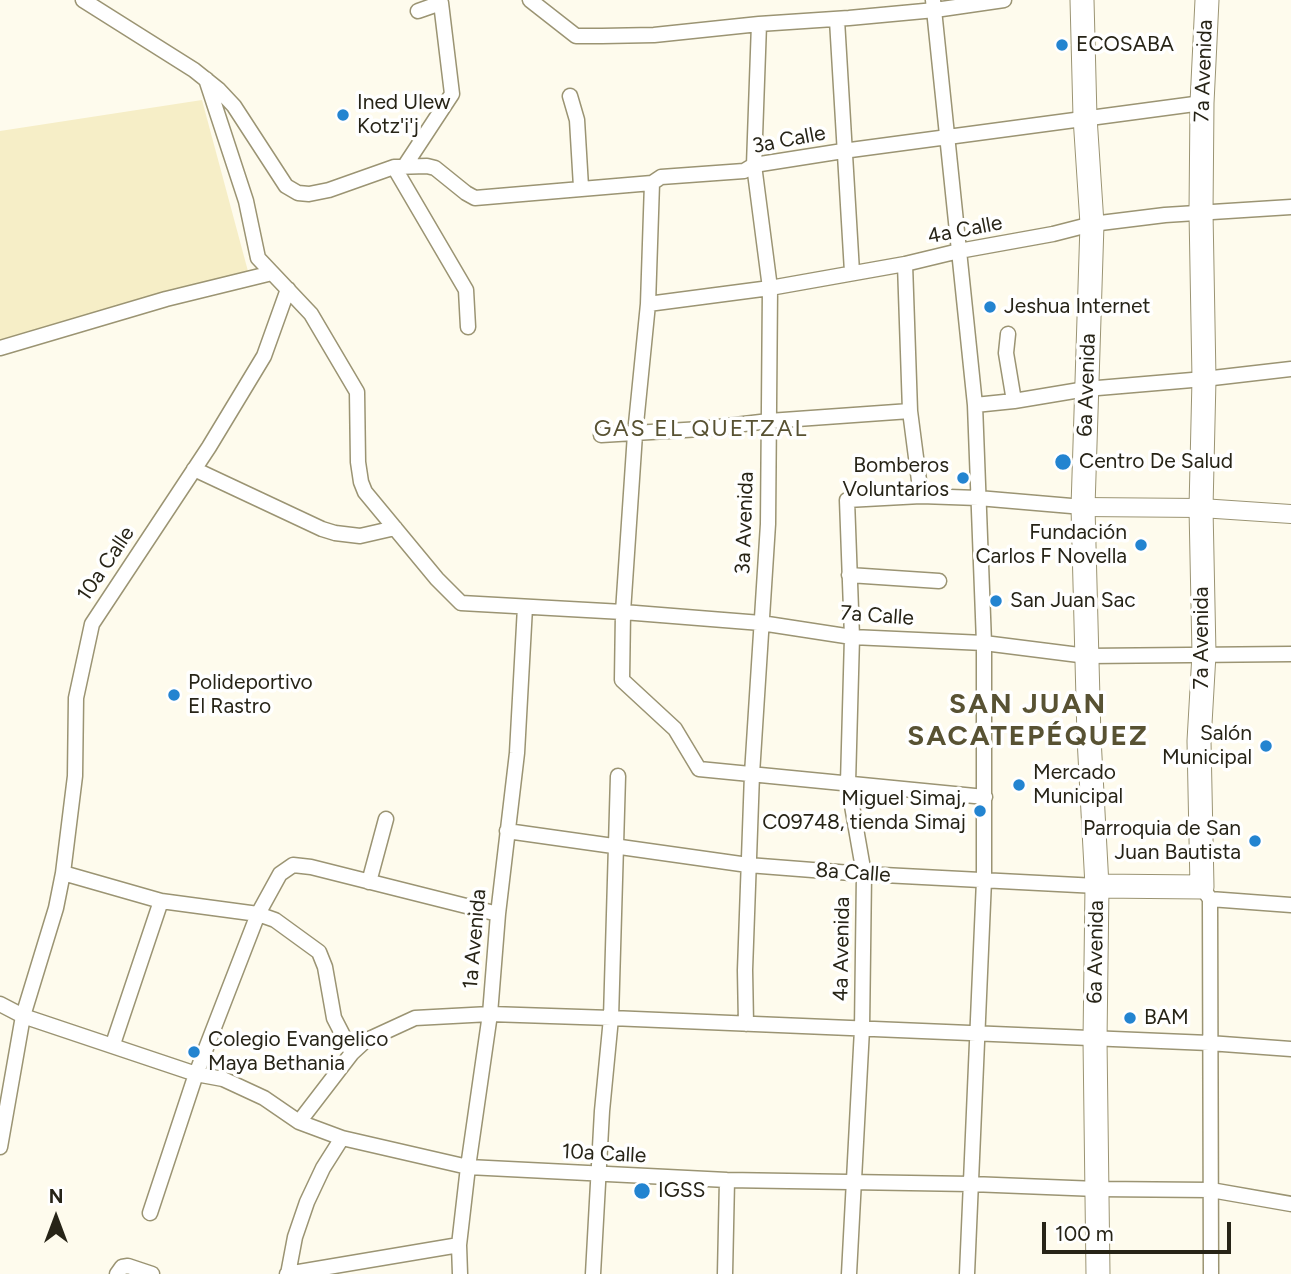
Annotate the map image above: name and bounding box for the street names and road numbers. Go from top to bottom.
street label: 7a Avenida [1190,19,1218,123]
street label: 3a Calle [750,121,828,159]
street label: 4a Calle [926,210,1004,250]
street label: 6a Avenida [1073,333,1101,437]
street label: 3a Avenida [731,471,759,575]
street label: 10a Calle [72,522,140,606]
street label: 7a Avenida [1189,587,1215,689]
street label: 7a Calle [839,601,915,631]
street label: 8a Calle [815,858,891,888]
street label: 1a Avenida [458,888,492,990]
street label: 4a Avenida [828,896,856,1002]
street label: 6a Avenida [1082,900,1110,1004]
street label: 10a Calle [561,1139,647,1169]

